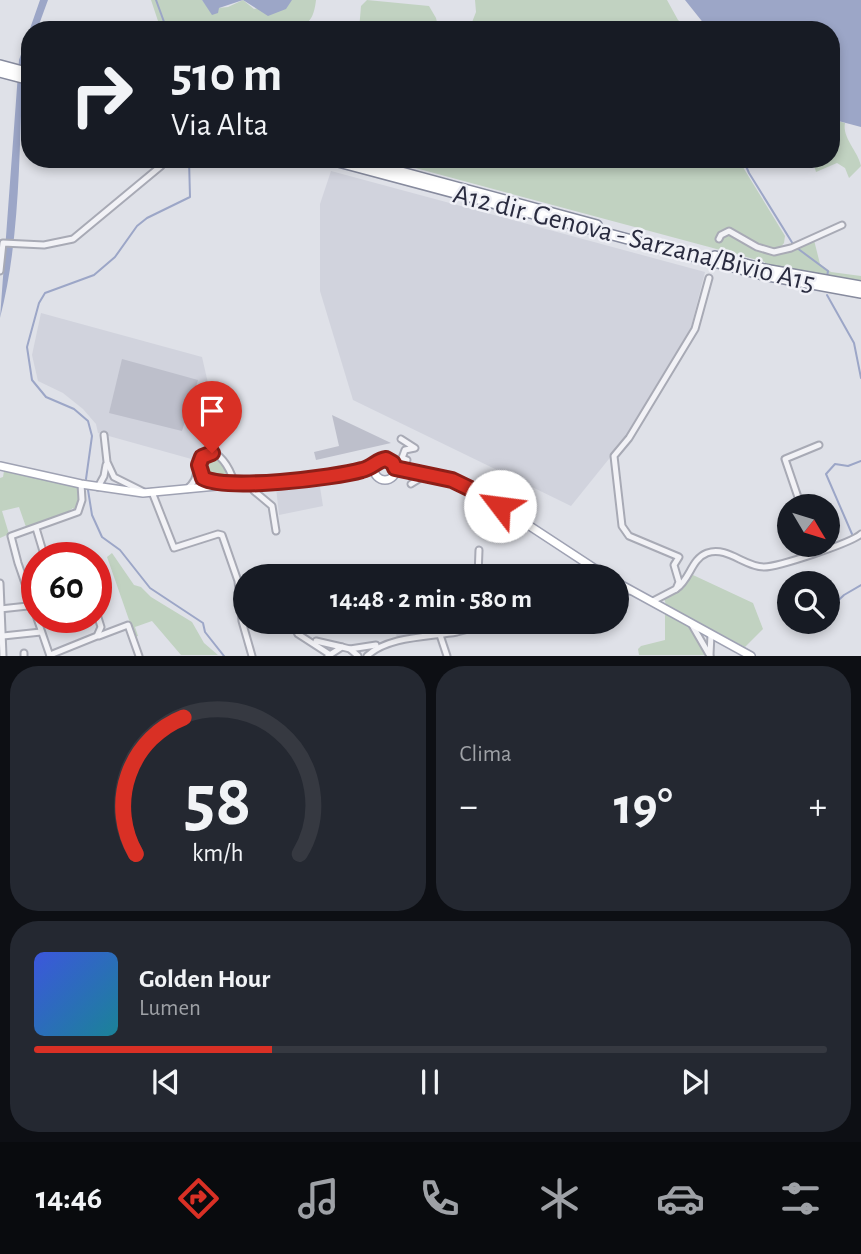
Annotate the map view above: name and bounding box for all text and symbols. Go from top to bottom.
icon: right [56,49,147,140]
text: 510 m [171,51,282,100]
text: Via Alta [171,109,268,141]
street label: A12 dir. Genova - Sarzana/Bivio A15 [450,180,818,298]
pin [182,381,242,453]
icon: arrive [193,392,231,430]
position arrow [463,469,537,543]
north arrow [777,494,840,556]
map controls [777,494,840,634]
speed limit sign: 60 [21,542,112,633]
button: search [777,571,840,634]
text: 14:48 · 2 min · 580 m [330,586,532,612]
text: Clima [460,743,512,766]
text: 58 [184,767,251,840]
text: 19° [614,781,673,833]
text: − [460,788,478,826]
text: + [809,788,827,826]
text: km/h [192,841,244,866]
text: Golden Hour [139,966,270,992]
text: Lumen [139,997,201,1020]
icon: previous [147,1063,185,1101]
icon: pause [411,1063,449,1101]
icon: next [676,1063,714,1101]
icon: directions [174,1174,223,1223]
icon: music [294,1174,343,1223]
icon: phone [415,1174,464,1223]
icon: climate [535,1174,584,1223]
icon: car [656,1174,705,1223]
icon: filters [776,1174,825,1223]
text: 14:46 [36,1182,102,1214]

